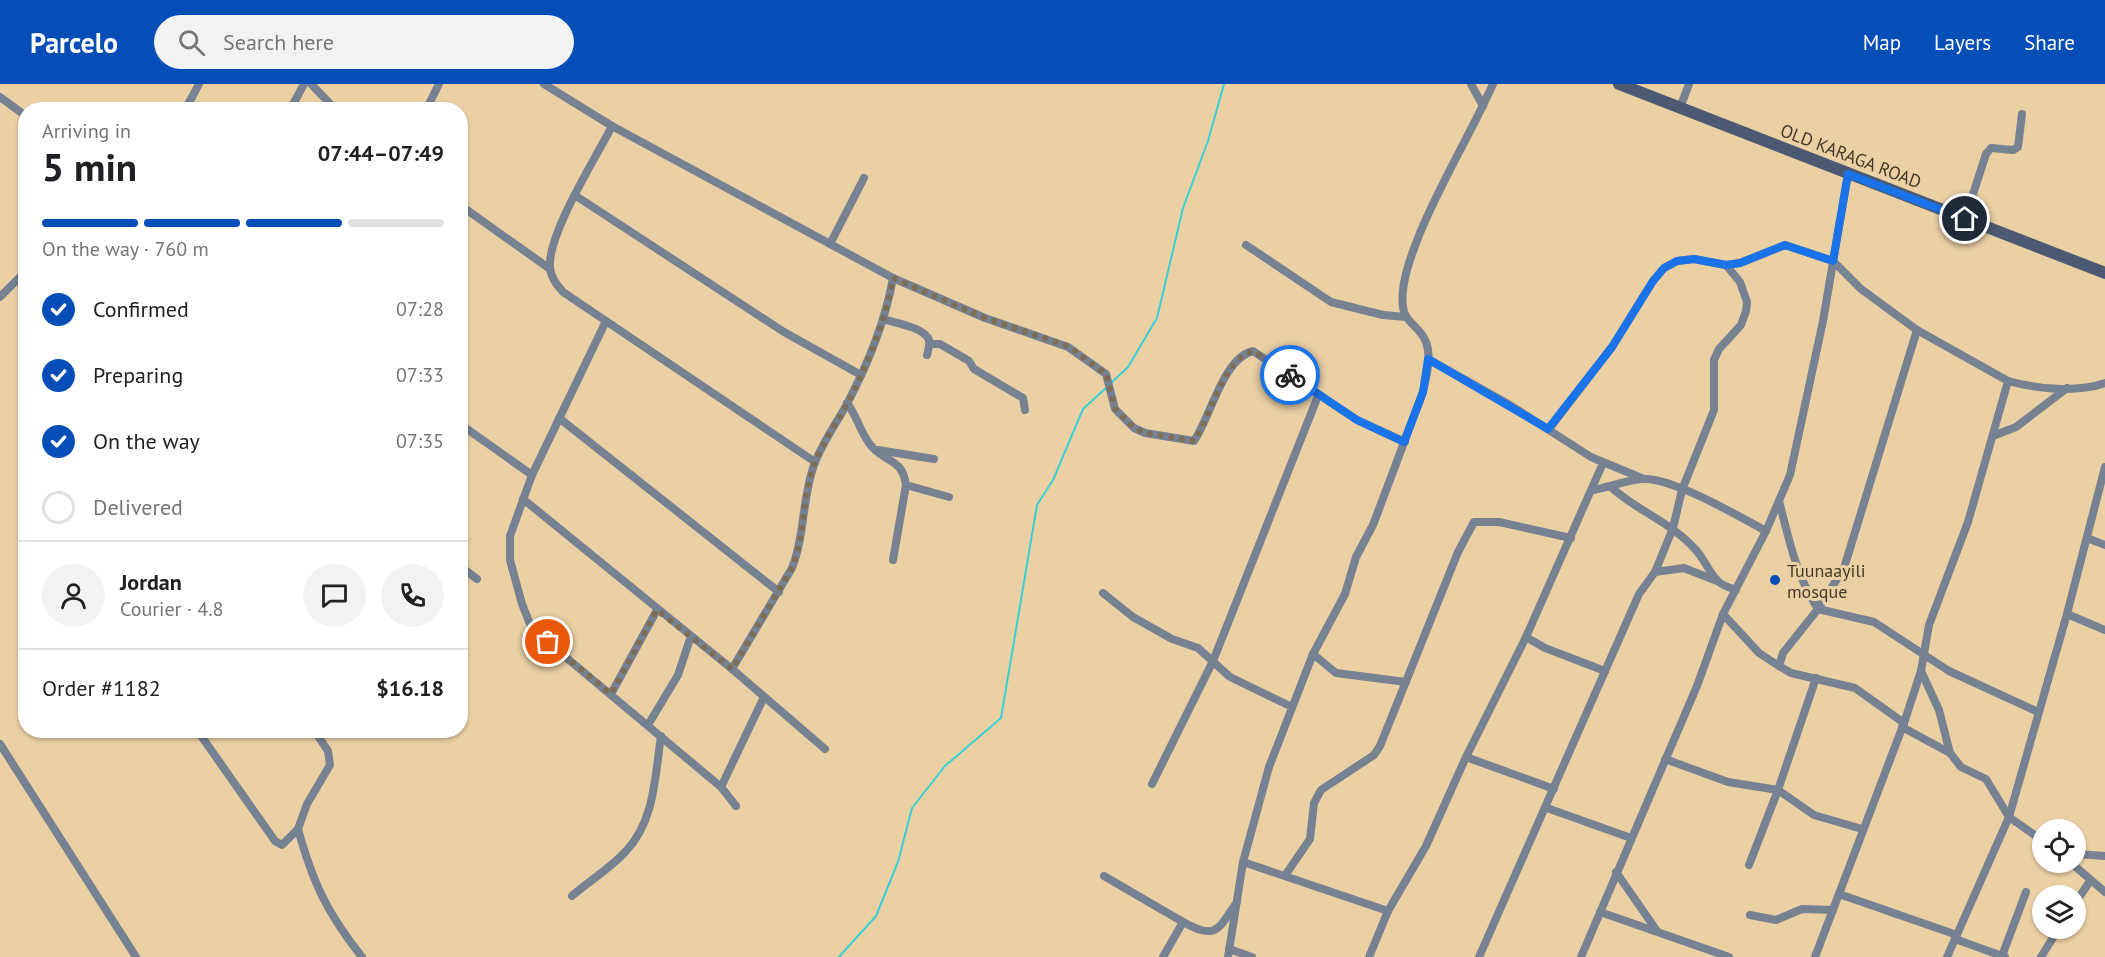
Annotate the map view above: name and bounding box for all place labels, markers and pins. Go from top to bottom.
pin [1939,193,1990,244]
place label: Tuunaayili mosque [1787,559,1866,603]
marker: Tuunaayili mosque [1768,573,1782,587]
pin [522,616,573,667]

